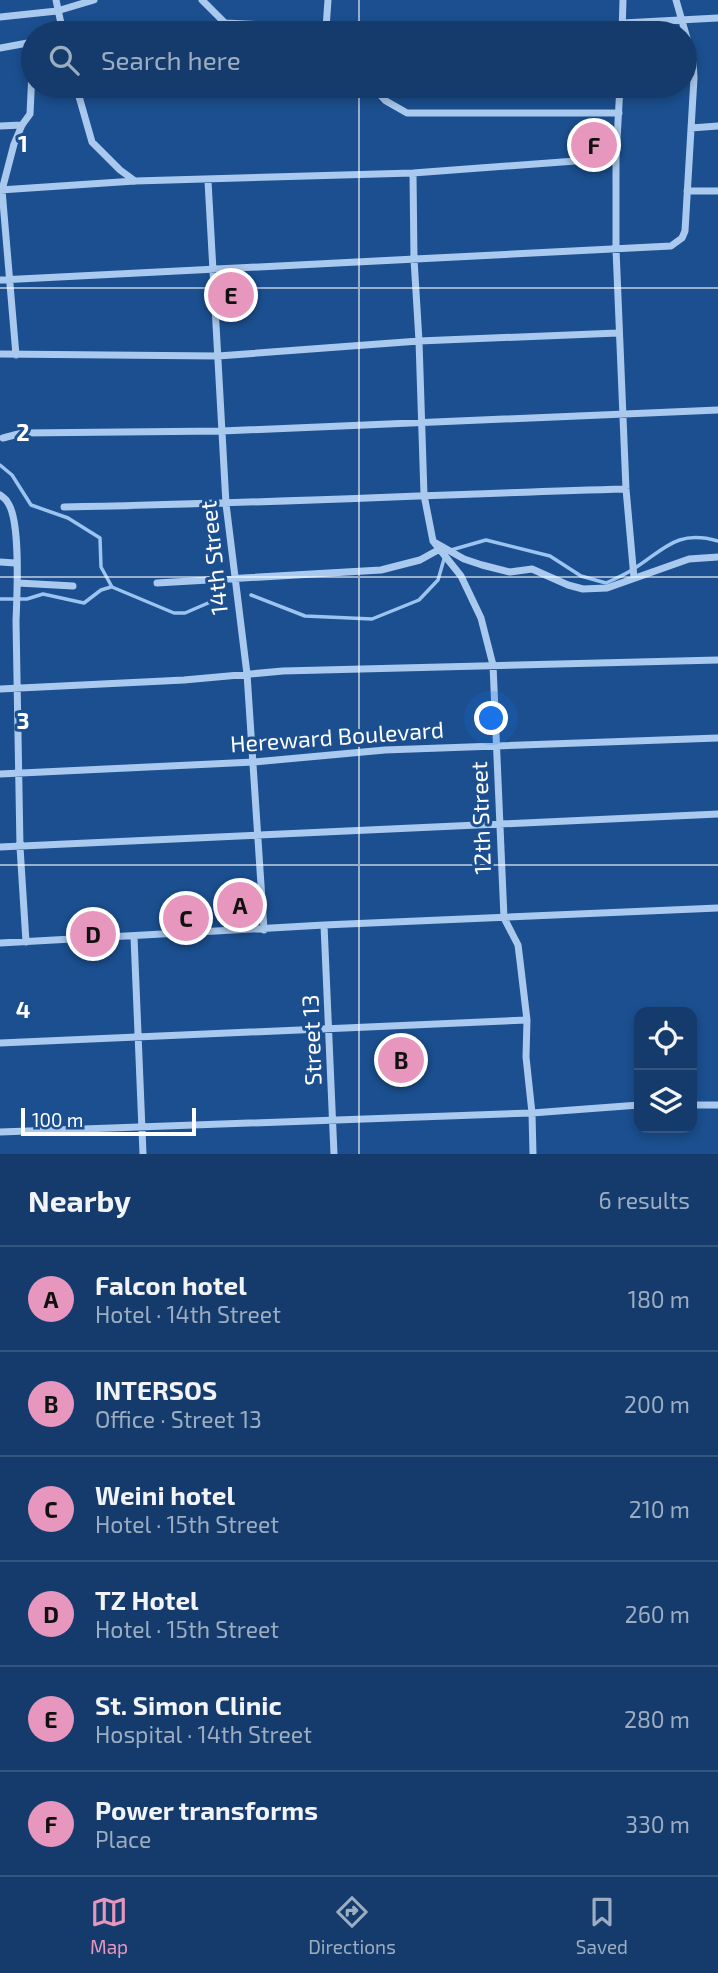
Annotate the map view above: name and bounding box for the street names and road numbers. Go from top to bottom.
street label: 14th Street [193,499,233,616]
street label: Hereward Boulevard [229,715,445,757]
street label: 12th Street [464,761,496,875]
street label: Street 13 [295,994,327,1086]

